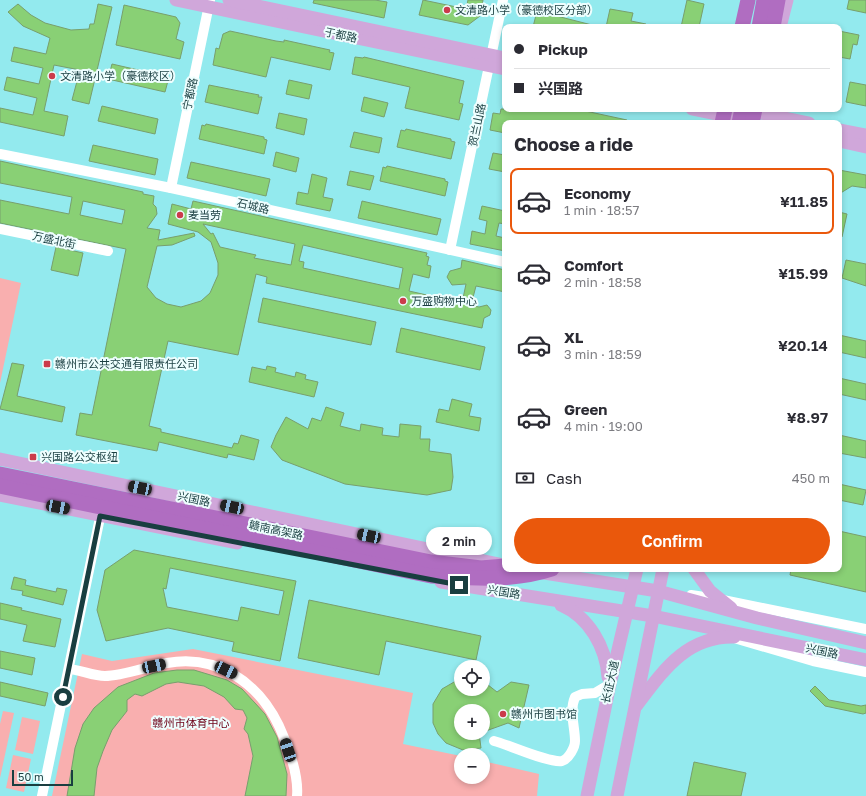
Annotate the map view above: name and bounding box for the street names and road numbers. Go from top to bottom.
street label: 于都路 [324,25,359,44]
street label: 宁都路 [180,76,199,111]
street label: 贺兰山路 [466,102,487,148]
street label: 石城路 [236,195,271,216]
street label: 万盛北街 [31,229,77,250]
street label: 兴国路 [177,489,212,508]
street label: 赣南高架路 [248,517,304,542]
street label: 兴国路 [487,583,521,601]
street label: 兴国路 [805,641,840,660]
street label: 长征大道 [598,659,621,705]

